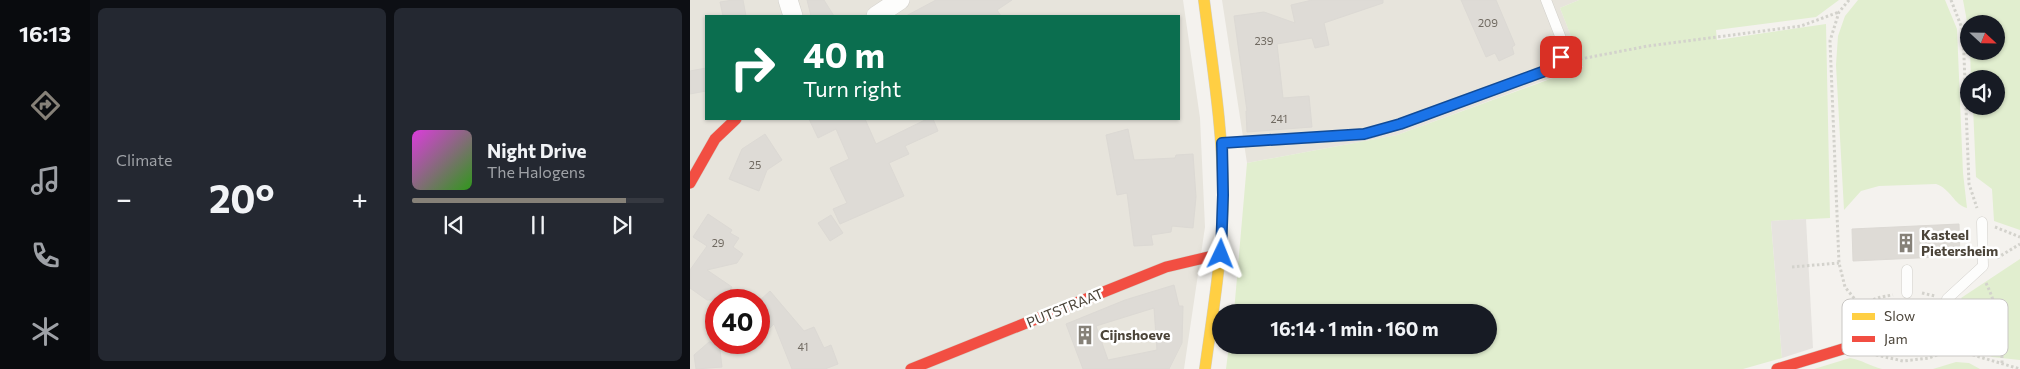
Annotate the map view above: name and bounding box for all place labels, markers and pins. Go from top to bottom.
pin [1540,36,1582,78]
place label: Kasteel Pietersheim [1921,226,1998,259]
building icon: Kasteel Pietersheim [1895,232,1917,254]
building icon: Cijnshoeve [1074,324,1096,346]
place label: Cijnshoeve [1100,326,1170,343]

